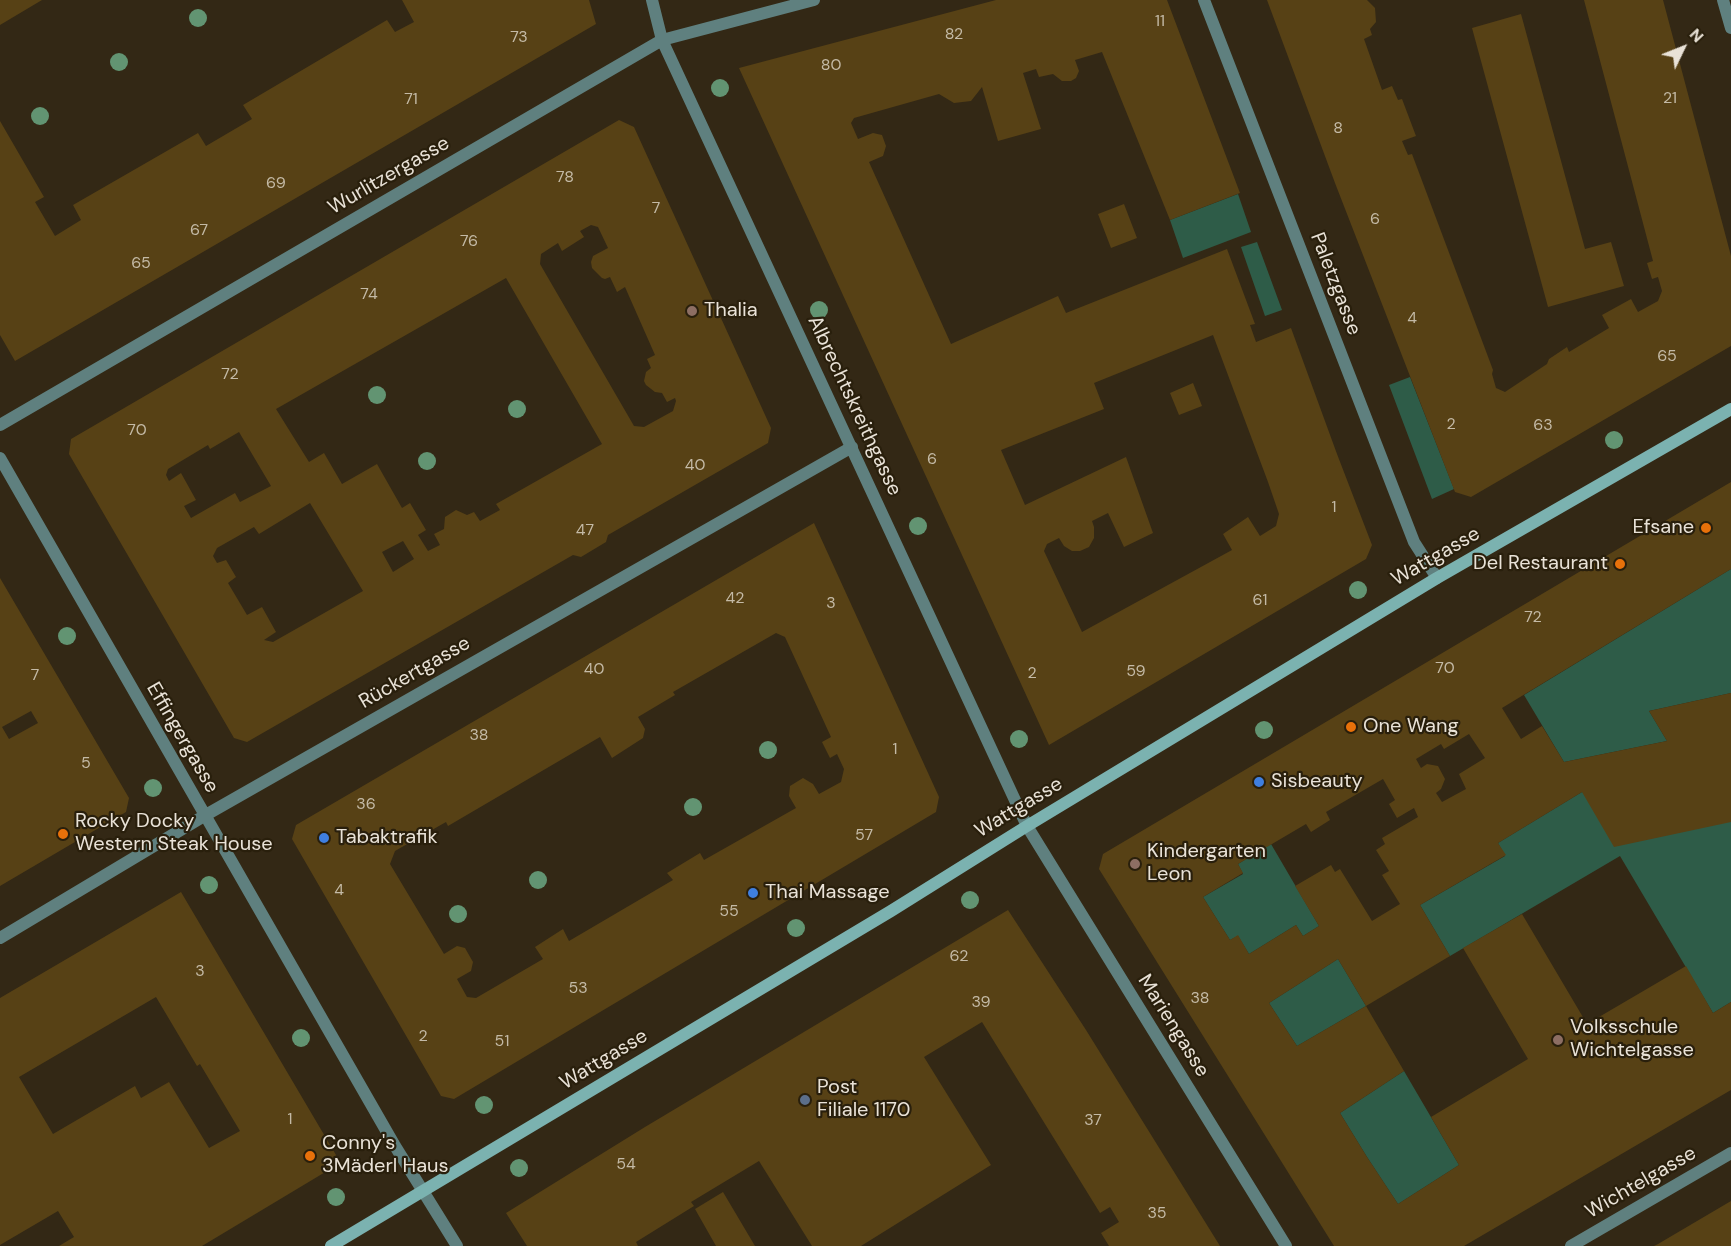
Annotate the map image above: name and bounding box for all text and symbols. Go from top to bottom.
house number: 11 [1155,12,1165,32]
north arrow [1653,18,1713,78]
text: N [1685,24,1708,47]
house number: 82 [945,25,963,45]
house number: 73 [510,28,528,48]
house number: 80 [821,56,841,76]
house number: 21 [1663,89,1677,109]
house number: 71 [404,90,418,110]
house number: 8 [1333,119,1343,139]
street label: Wurlitzergasse [324,132,454,220]
house number: 78 [556,168,574,188]
house number: 69 [266,174,286,194]
house number: 7 [652,199,660,219]
house number: 6 [1370,210,1380,230]
house number: 67 [190,221,208,241]
street label: Paletzgasse [1304,229,1366,339]
house number: 76 [460,232,478,252]
house number: 65 [131,254,151,274]
house number: 74 [360,285,378,305]
place label: Thalia [704,299,758,323]
marker: Thalia [685,304,699,318]
house number: 4 [1407,309,1417,329]
street label: Albrechtskreithgasse [802,312,906,500]
house number: 65 [1657,347,1677,367]
house number: 72 [221,365,239,385]
house number: 2 [1446,415,1456,435]
house number: 63 [1533,416,1553,436]
house number: 70 [127,421,147,441]
house number: 6 [927,450,937,470]
house number: 40 [685,456,705,476]
house number: 1 [1332,498,1336,518]
place label: Efsane [1633,516,1694,540]
house number: 47 [576,521,594,541]
marker: Efsane [1699,521,1713,535]
street label: Wattgasse [1388,522,1484,592]
place label: Del Restaurant [1473,552,1608,576]
marker: Del Restaurant [1613,557,1627,571]
house number: 42 [726,589,744,609]
house number: 61 [1252,591,1268,611]
house number: 3 [826,594,836,614]
house number: 72 [1524,608,1542,628]
street label: Rückertgasse [355,632,475,714]
house number: 70 [1435,659,1455,679]
house number: 40 [584,660,604,680]
house number: 59 [1126,662,1146,682]
house number: 2 [1027,664,1037,684]
house number: 7 [31,666,39,686]
street label: Effingergasse [141,678,223,798]
place label: One Wang [1363,715,1459,739]
marker: One Wang [1344,720,1358,734]
house number: 38 [469,726,489,746]
house number: 1 [893,740,897,760]
house number: 5 [81,754,91,774]
place label: Sisbeauty [1271,770,1363,794]
street label: Wattgasse [971,772,1067,844]
marker: Sisbeauty [1252,775,1266,789]
house number: 36 [356,795,376,815]
place label: Rocky Docky Western Steak House [75,810,273,857]
place label: Tabaktrafik [336,826,438,850]
house number: 57 [855,826,873,846]
marker: Rocky Docky Western Steak House [56,827,70,841]
marker: Tabaktrafik [317,831,331,845]
place label: Kindergarten Leon [1147,840,1266,887]
marker: Kindergarten Leon [1128,857,1142,871]
house number: 4 [334,881,344,901]
place label: Thai Massage [765,881,889,905]
marker: Thai Massage [746,886,760,900]
house number: 55 [719,902,739,922]
house number: 62 [950,947,968,967]
house number: 3 [195,962,205,982]
street label: Mariengasse [1132,970,1214,1082]
house number: 53 [568,979,588,999]
house number: 38 [1190,989,1210,1009]
house number: 39 [971,993,991,1013]
place label: Volksschule Wichtelgasse [1570,1016,1694,1063]
street label: Wattgasse [556,1024,652,1096]
house number: 2 [418,1027,428,1047]
house number: 51 [495,1032,509,1052]
marker: Volksschule Wichtelgasse [1551,1033,1565,1047]
place label: Post Filiale 1170 [817,1076,910,1123]
marker: Post Filiale 1170 [798,1093,812,1107]
house number: 1 [288,1110,292,1130]
house number: 37 [1084,1111,1102,1131]
place label: Conny's 3Mäderl Haus [322,1132,449,1179]
street label: Wichtelgasse [1581,1142,1701,1224]
marker: Conny's 3Mäderl Haus [303,1149,317,1163]
house number: 54 [616,1155,636,1175]
house number: 35 [1147,1204,1167,1224]

